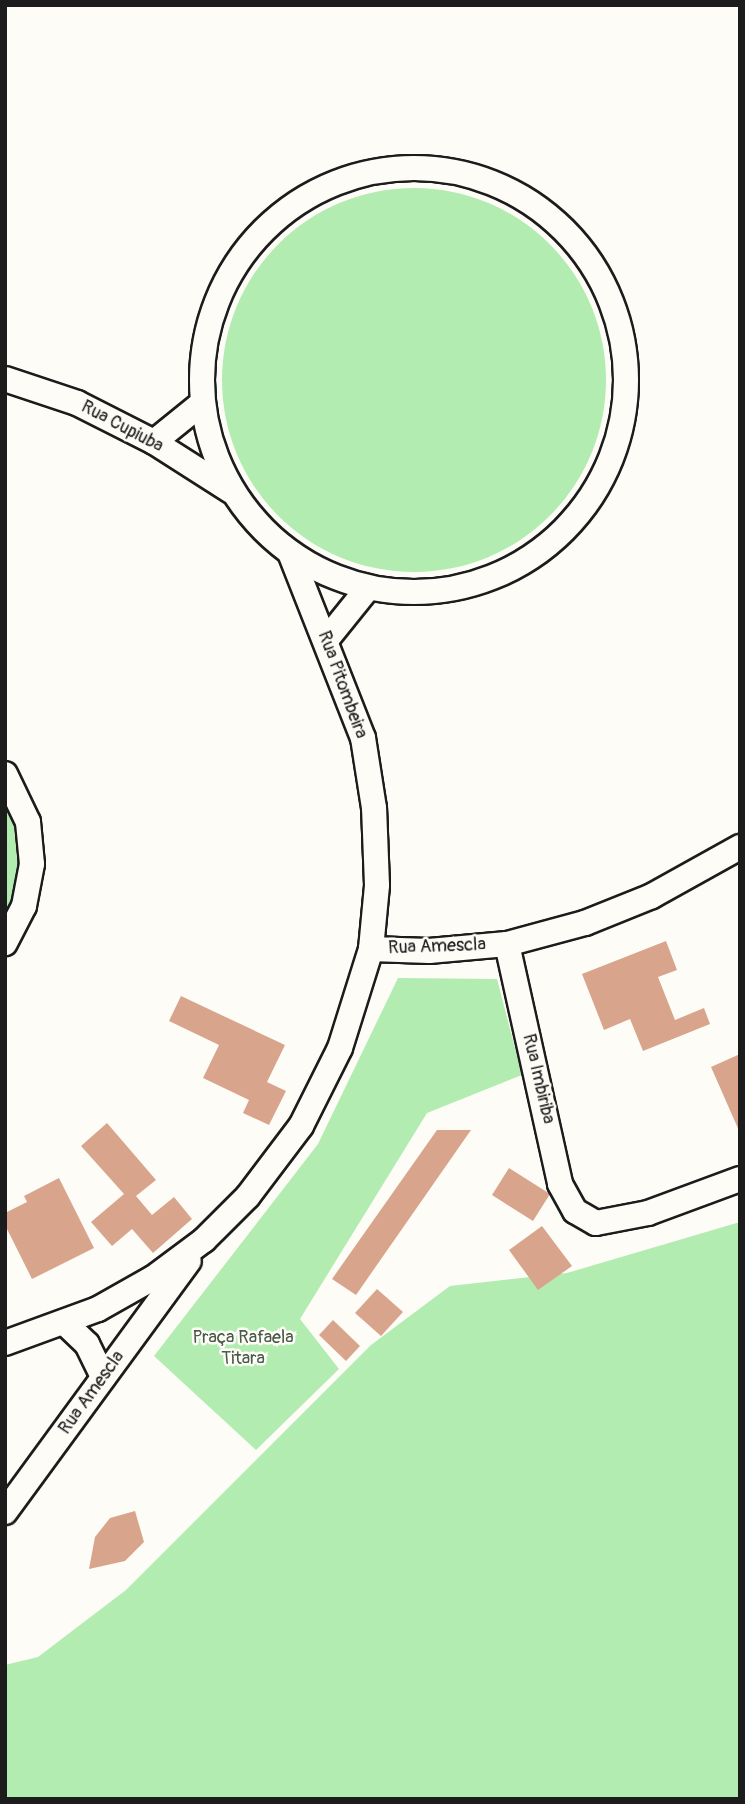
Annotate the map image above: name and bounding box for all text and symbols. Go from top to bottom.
street label: Rua Cupiuba [77,396,167,458]
street label: Rua Pitombeira [313,628,371,742]
street label: Rua Amescla [388,935,486,959]
street label: Rua Imbiriba [517,1032,559,1126]
park label: Praça Rafaela Titara [192,1328,294,1370]
street label: Rua Amescla [55,1347,129,1439]

